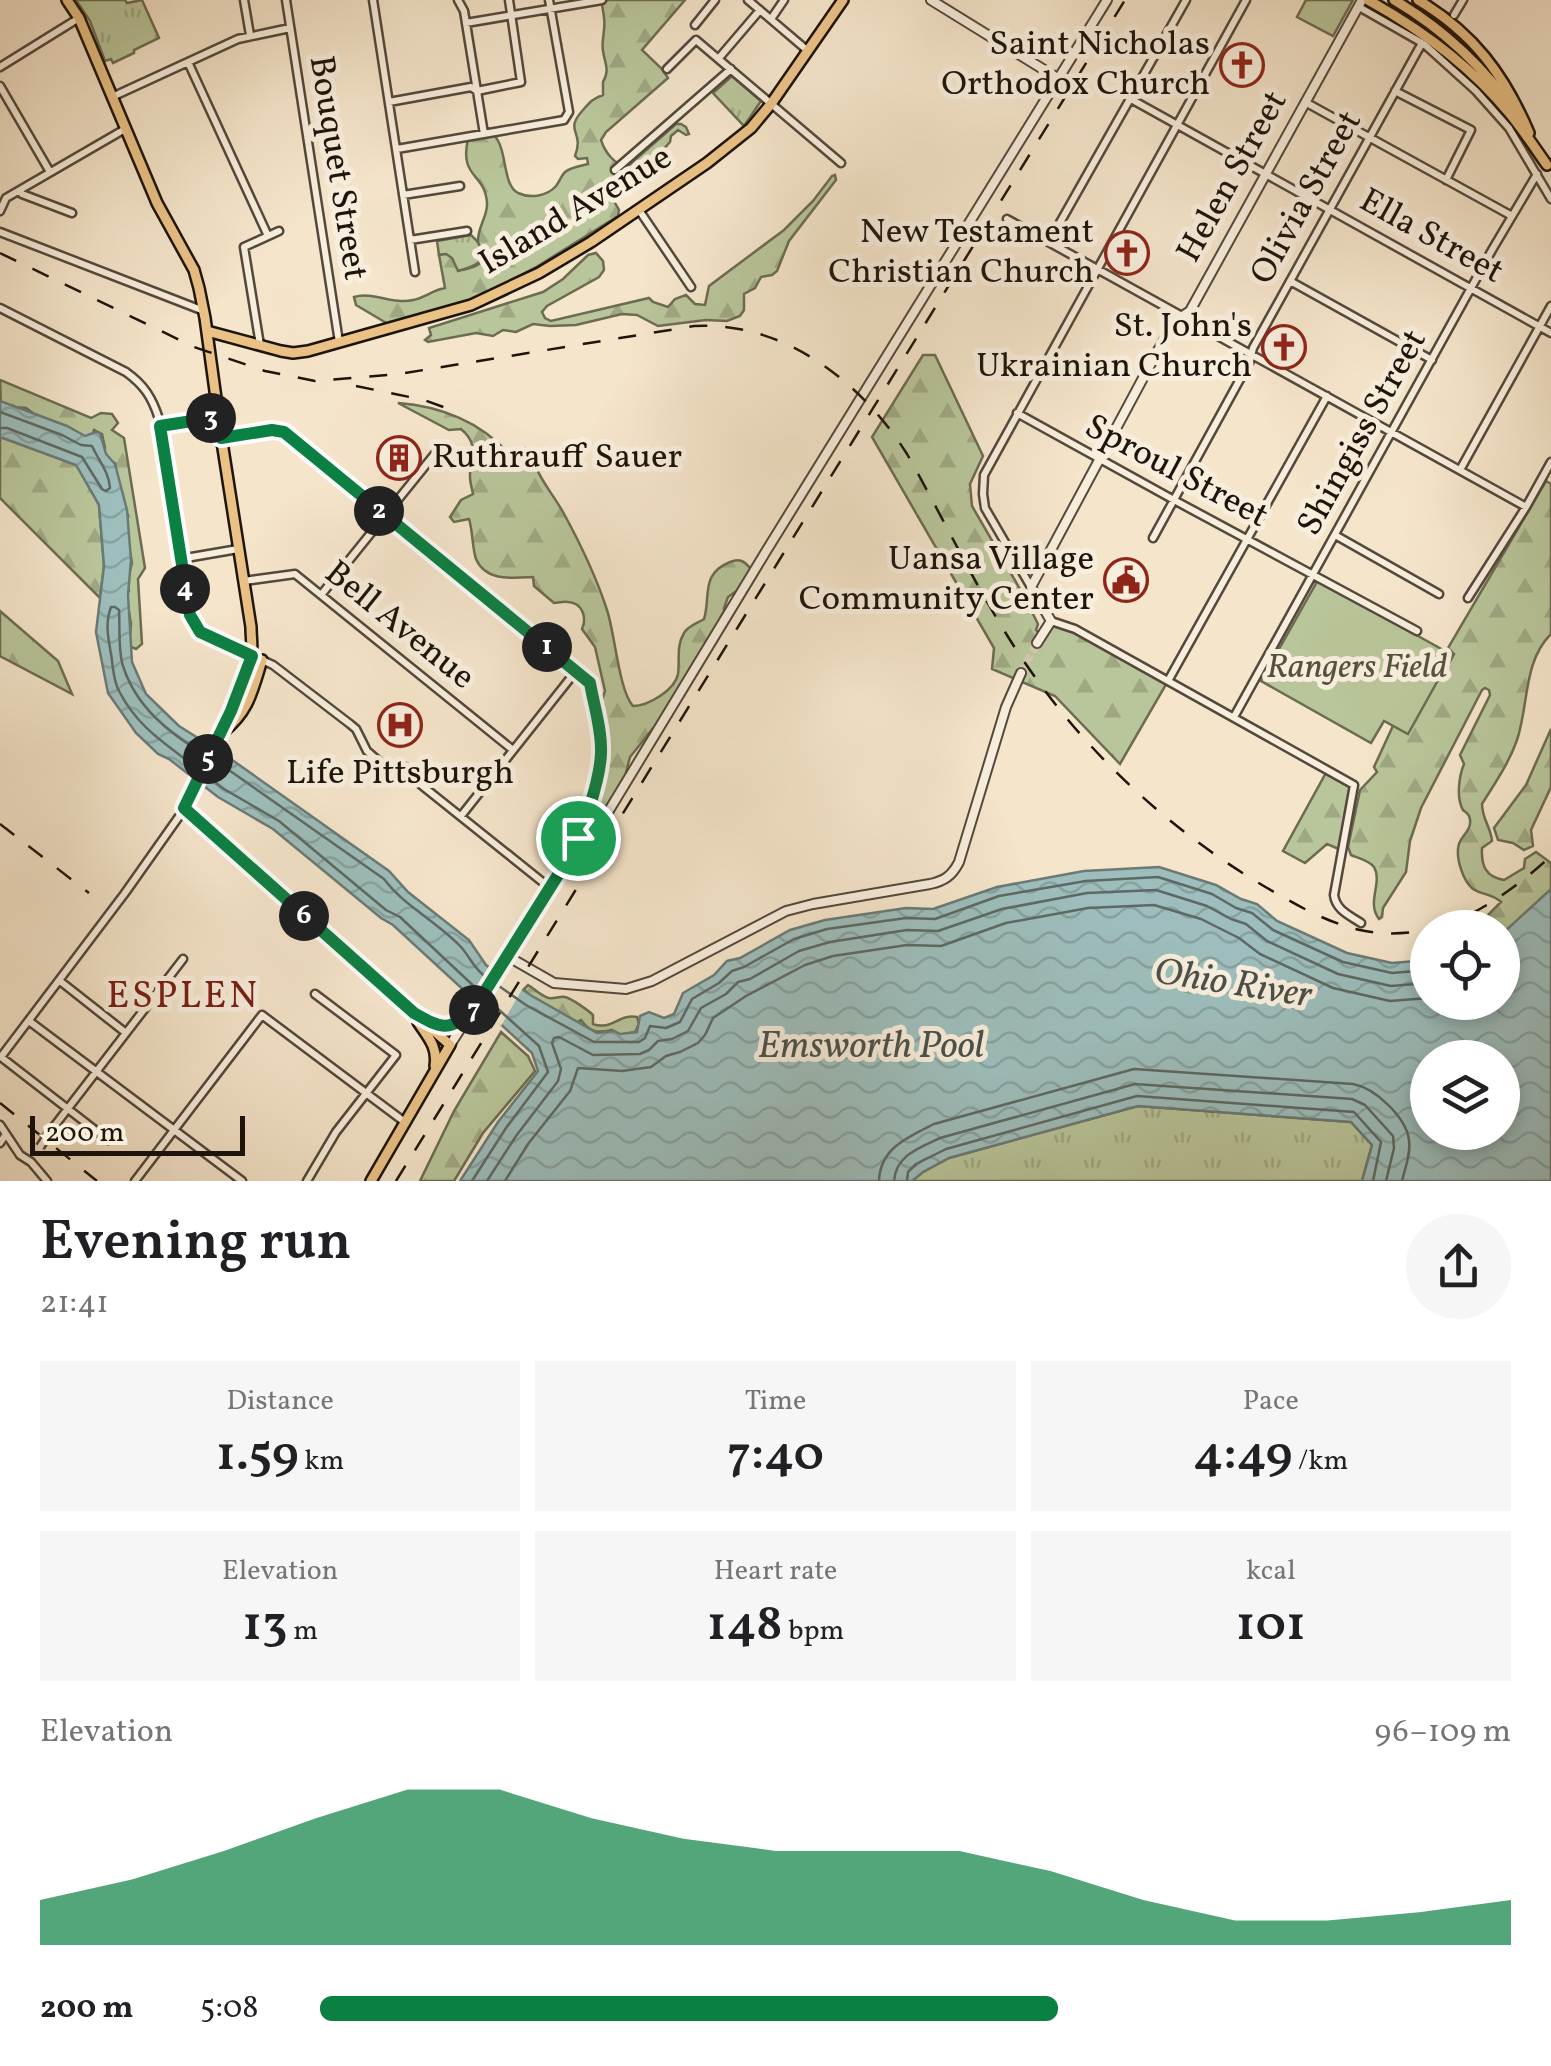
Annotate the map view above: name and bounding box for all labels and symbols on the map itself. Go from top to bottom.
place label: Saint Nicholas Orthodox Church [941,21,1210,109]
church icon: Saint Nicholas Orthodox Church [1219,42,1265,88]
street label: Bouquet Street [296,52,378,284]
street label: Helen Street [1166,82,1300,272]
street label: Olivia Street [1240,103,1374,293]
street label: Island Avenue [470,134,682,288]
street label: Ella Street [1350,178,1512,296]
place label: New Testament Christian Church [828,209,1094,297]
church icon: New Testament Christian Church [1104,230,1150,276]
place label: St. John's Ukrainian Church [976,303,1252,391]
street label: Shingiss Street [1287,321,1439,545]
church icon: St. John's Ukrainian Church [1261,324,1307,370]
pin: 3 [186,393,236,443]
street label: Sproul Street [1076,403,1276,541]
place label: Ruthrauff Sauer [432,434,682,482]
building icon: Ruthrauff Sauer [376,435,422,481]
pin: 2 [354,486,404,536]
place label: Uansa Village Community Center [799,536,1094,624]
street label: Bell Avenue [314,550,484,702]
public building icon: Uansa Village Community Center [1103,557,1149,603]
pin: 4 [160,564,210,614]
pin: 1 [522,622,572,672]
park label: Rangers Field [1266,644,1448,692]
hospital icon: Life Pittsburgh [377,702,423,748]
pin: 5 [183,734,233,784]
place label: Life Pittsburgh [286,750,514,798]
pin [536,796,621,881]
pin: 6 [279,891,329,941]
water label: Ohio River [1150,946,1317,1024]
district label: ESPLEN [106,971,260,1024]
pin: 7 [449,985,499,1035]
water label: Emsworth Pool [758,1021,984,1074]
scale bar [30,1111,245,1156]

